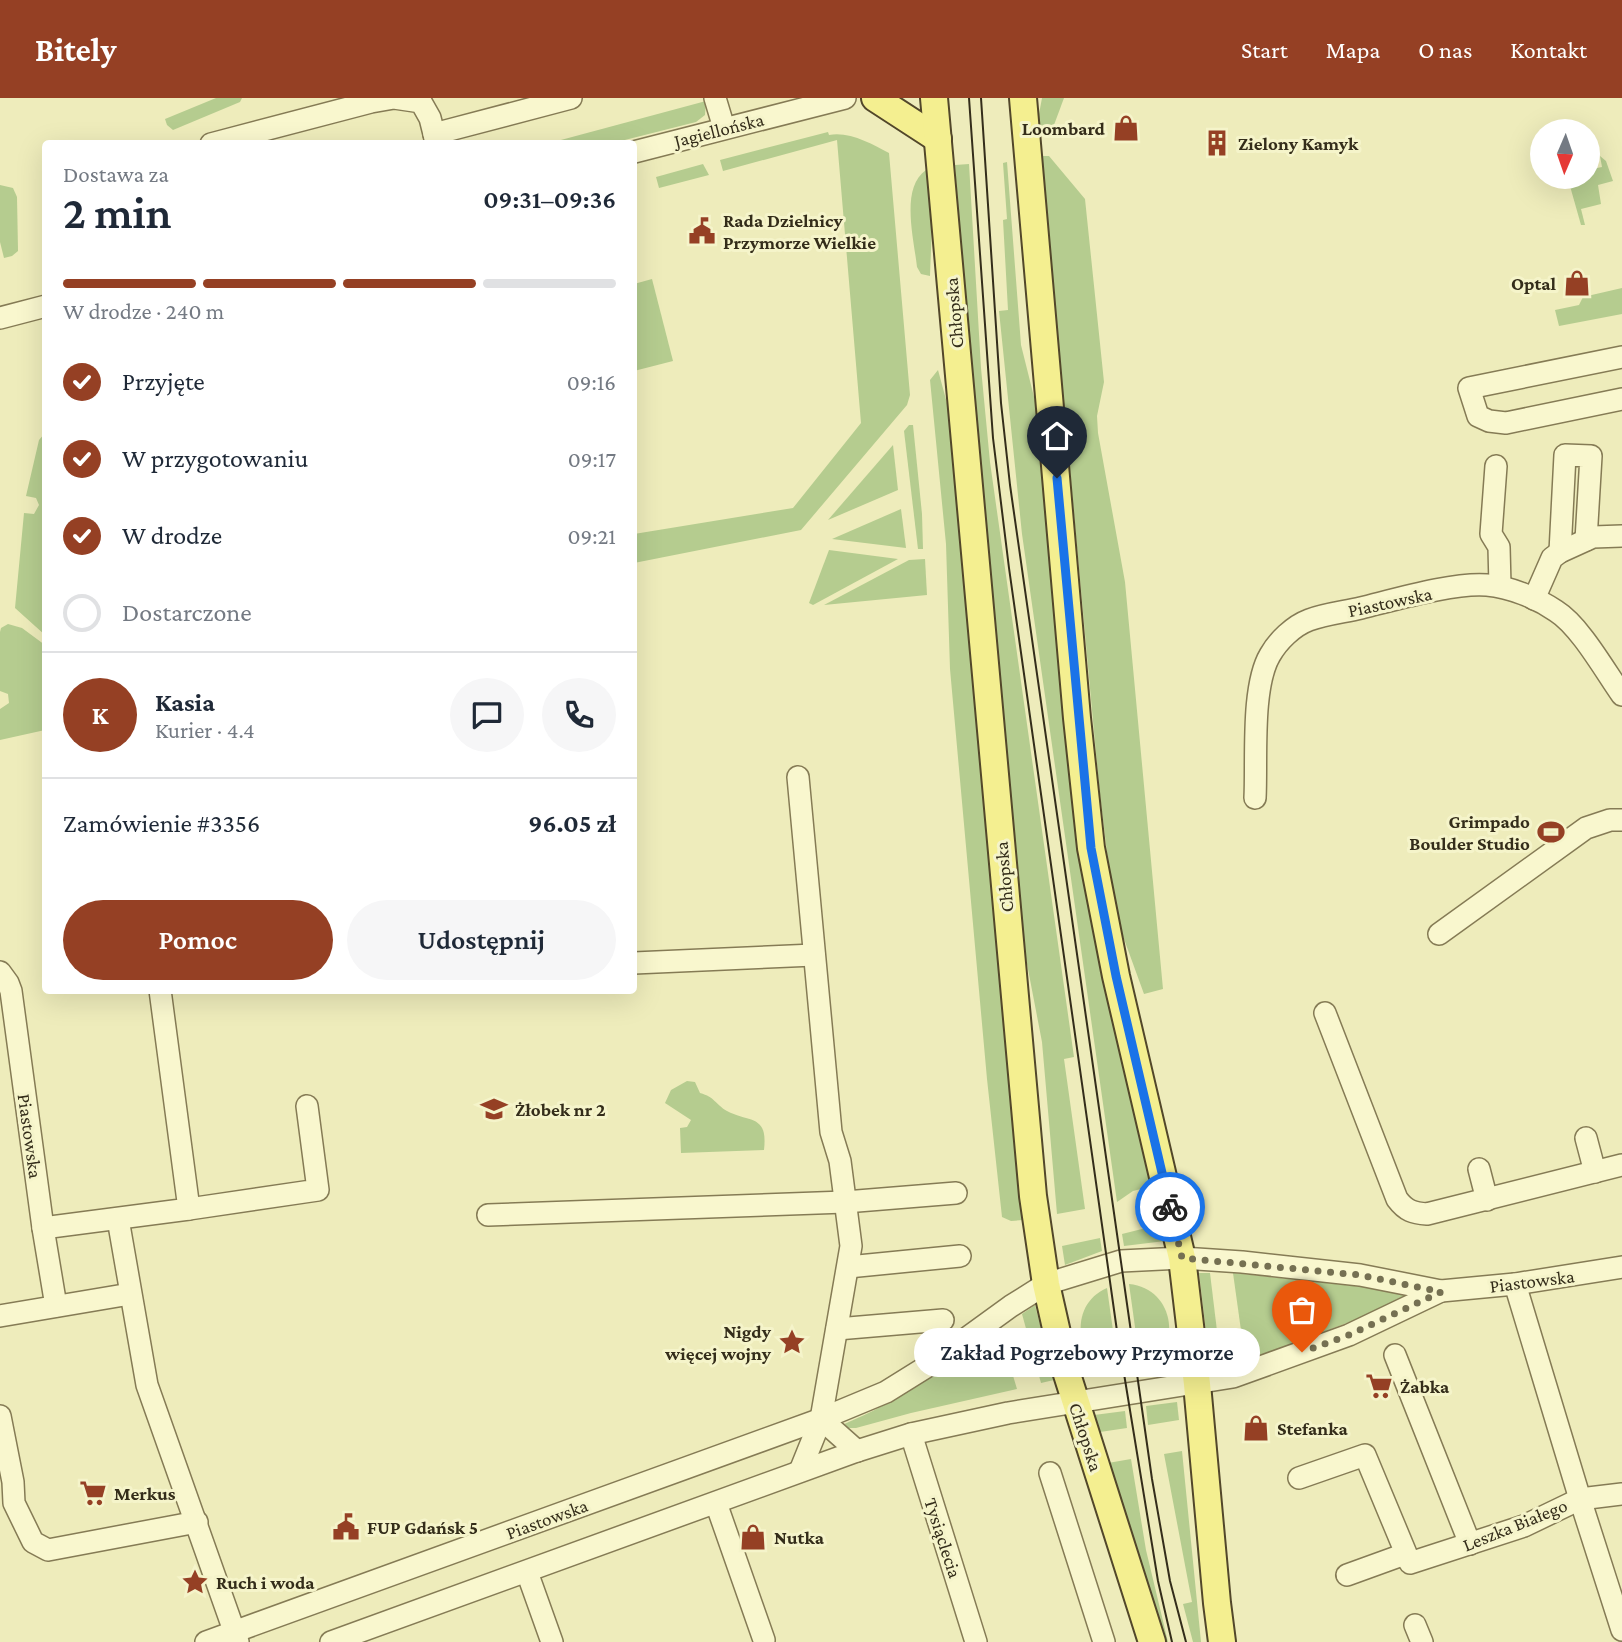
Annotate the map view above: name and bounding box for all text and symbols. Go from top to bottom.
text: Bitely [35,31,116,68]
text: Start [1241,36,1288,63]
text: Mapa [1326,36,1380,63]
text: O nas [1418,36,1472,63]
text: Kontakt [1510,36,1587,63]
street label: Jagiellońska [670,109,766,152]
shop icon: Loombard [1111,113,1141,143]
place label: Loombard [1022,118,1106,139]
north arrow [1530,119,1600,189]
map controls [1530,119,1600,189]
building icon: Zielony Kamyk [1202,128,1232,158]
place label: Zielony Kamyk [1238,133,1359,154]
text: Dostawa za [63,161,169,187]
text: 09:31–09:36 [483,185,616,214]
text: 2 min [63,187,171,238]
place label: Rada Dzielnicy Przymorze Wielkie [723,210,876,253]
public building icon: Rada Dzielnicy Przymorze Wielkie [687,216,717,246]
shop icon: Optal [1562,268,1592,298]
place label: Optal [1511,273,1556,294]
street label: Chłopska [940,277,968,349]
text: W drodze · 240 m [63,298,224,324]
icon: check [63,363,101,401]
text: Przyjęte [122,367,205,396]
text: 09:16 [567,369,616,395]
pin [1027,406,1087,478]
icon: home [1038,417,1076,455]
icon: check [63,440,101,478]
text: W przygotowaniu [122,444,308,473]
text: 09:17 [568,446,616,472]
icon: check [63,517,101,555]
text: W drodze [122,521,222,550]
text: 09:21 [567,523,616,549]
street label: Piastowska [1346,583,1434,621]
text: Dostarczone [122,598,252,627]
button: chat [450,678,524,752]
button: phone [542,678,616,752]
text: Kasia [155,688,215,717]
text: K [92,701,108,730]
text: Kurier · 4.4 [155,717,255,743]
text: Zamówienie #3356 [63,809,260,838]
text: 96.05 zł [528,809,616,838]
place label: Grimpado Boulder Studio [1409,811,1530,854]
sports icon: Grimpado Boulder Studio [1536,817,1566,847]
street label: Chłopska [990,841,1018,913]
button: Pomoc [63,900,333,980]
button: Udostępnij [347,900,616,980]
street label: Piastowska [14,1092,46,1180]
school or university icon: Żłobek nr 2 [479,1094,509,1124]
place label: Żłobek nr 2 [515,1099,606,1120]
courier [1135,1172,1205,1242]
icon: bike [1151,1188,1189,1226]
street label: Piastowska [1488,1265,1576,1297]
pin [1272,1280,1332,1352]
icon: bag [1283,1291,1321,1329]
place label: Nigdy więcej wojny [664,1321,772,1365]
place icon: Nigdy więcej wojny [777,1327,807,1357]
callout: Zakład Pogrzebowy Przymorze [914,1328,1260,1376]
text: Zakład Pogrzebowy Przymorze [940,1339,1234,1365]
supermarket icon: Żabka [1364,1371,1394,1401]
place label: Żabka [1400,1376,1450,1397]
street label: Chłopska [1065,1400,1107,1474]
shop icon: Stefanka [1241,1413,1271,1443]
place label: Stefanka [1277,1418,1348,1439]
supermarket icon: Merkus [78,1478,108,1508]
place label: Merkus [114,1483,176,1504]
street label: Piastowska [503,1494,591,1543]
street label: Tysiąclecia [920,1495,966,1581]
street label: Leszka Białego [1460,1495,1570,1555]
public building icon: FUP Gdańsk 5 [331,1512,361,1542]
place label: FUP Gdańsk 5 [367,1517,478,1538]
shop icon: Nutka [738,1522,768,1552]
place label: Nutka [774,1527,825,1548]
place icon: Ruch i woda [180,1567,210,1597]
place label: Ruch i woda [216,1572,315,1593]

